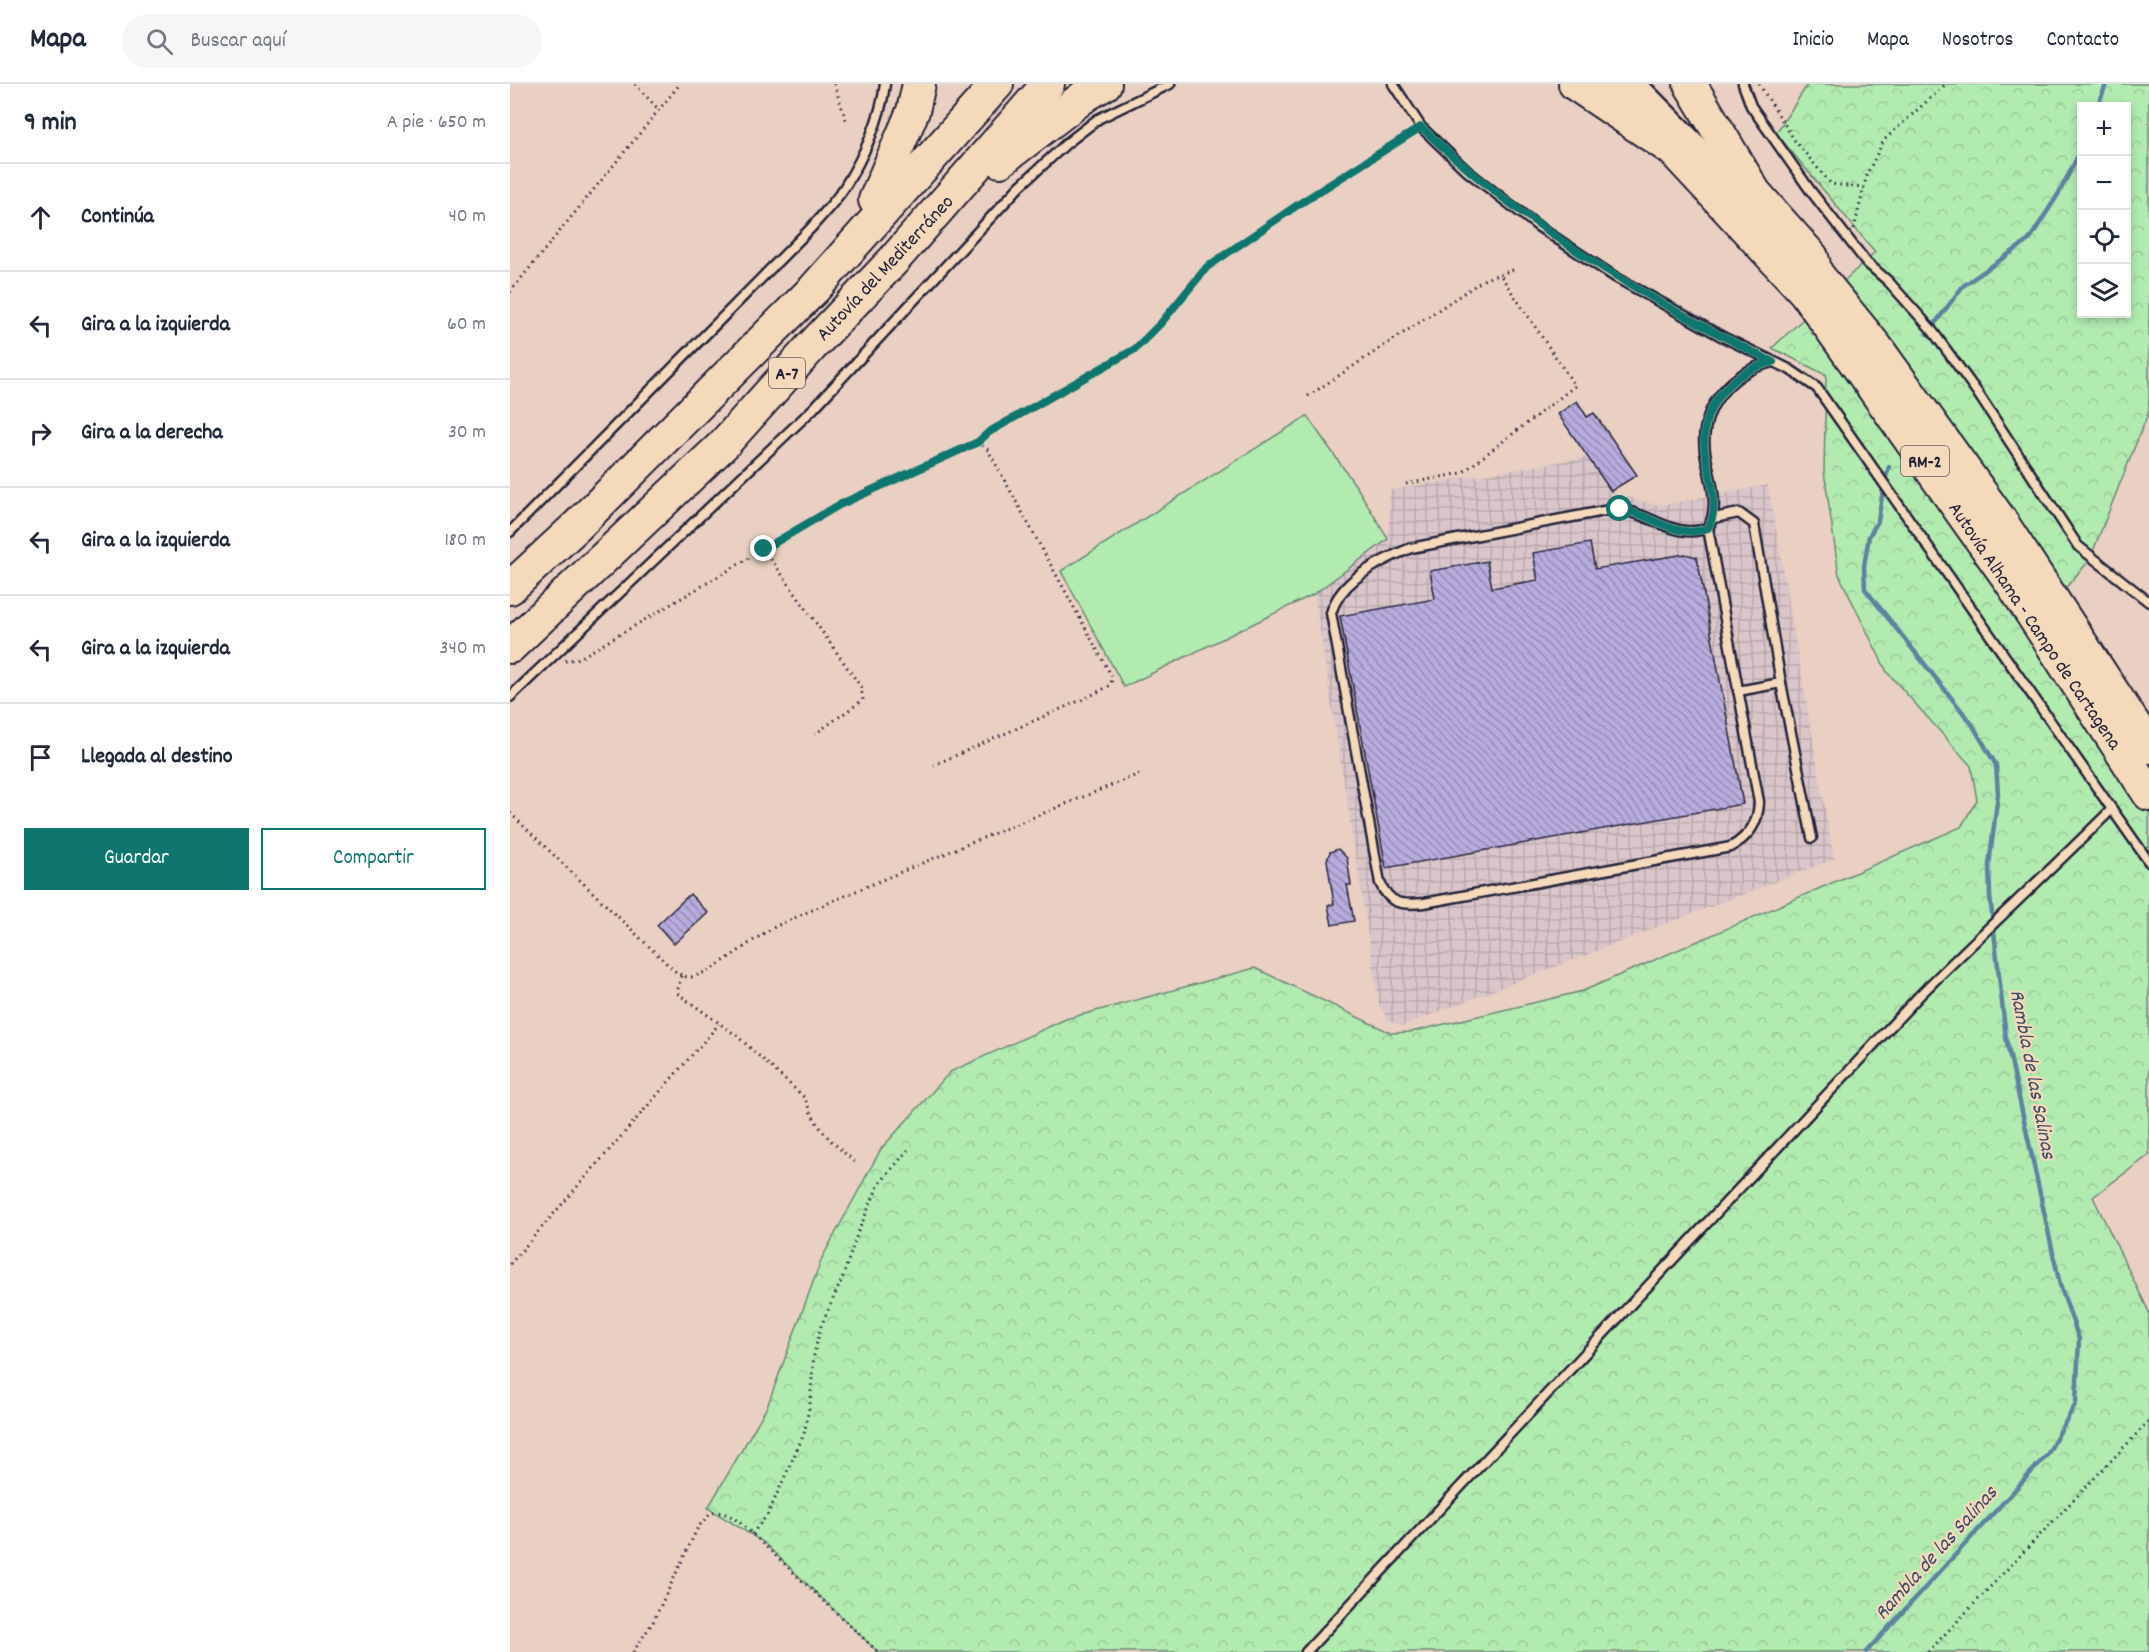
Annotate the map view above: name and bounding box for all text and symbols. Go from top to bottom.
search box [122,14,542,68]
text: Mapa [30,21,86,61]
icon: search [143,25,176,58]
text: Buscar aquí [191,26,286,57]
text: Inicio [1792,26,1834,56]
text: Mapa [1867,26,1909,56]
text: Nosotros [1942,26,2013,56]
text: Contacto [2046,26,2119,56]
map controls [2077,102,2131,318]
button: + [2077,102,2131,156]
text: 9 min [24,105,77,142]
text: A pie · 650 m [387,109,486,137]
button: − [2077,156,2131,210]
street label: Autovía del Mediterráneo [811,190,962,348]
icon: ahead [24,201,57,234]
text: Continúa [81,202,154,233]
text: 40 m [448,203,486,231]
button: locate [2077,210,2131,264]
button: layers [2077,264,2131,318]
icon: left [24,309,57,342]
text: Gira a la izquierda [81,310,230,341]
text: 60 m [447,311,486,339]
road number: A-7 [769,358,805,388]
icon: right [24,417,57,450]
text: Gira a la derecha [81,418,223,449]
text: 30 m [448,419,486,447]
road number: RM-2 [1901,446,1949,476]
route start [1606,495,1632,521]
street label: Autovía Alhama - Campo de Cartagena [1940,497,2127,757]
icon: left [24,525,57,558]
text: Gira a la izquierda [81,526,230,557]
text: 180 m [444,527,486,555]
route end [750,535,776,561]
icon: left [24,633,57,666]
text: Gira a la izquierda [81,634,230,665]
text: 340 m [440,635,486,663]
icon: arrive [24,741,57,774]
text: Llegada al destino [81,742,233,773]
button: Guardar [24,828,249,890]
button: Compartir [261,828,486,890]
water label: Rambla de las Salinas [2000,987,2062,1163]
water label: Rambla de las Salinas [1869,1479,2007,1628]

